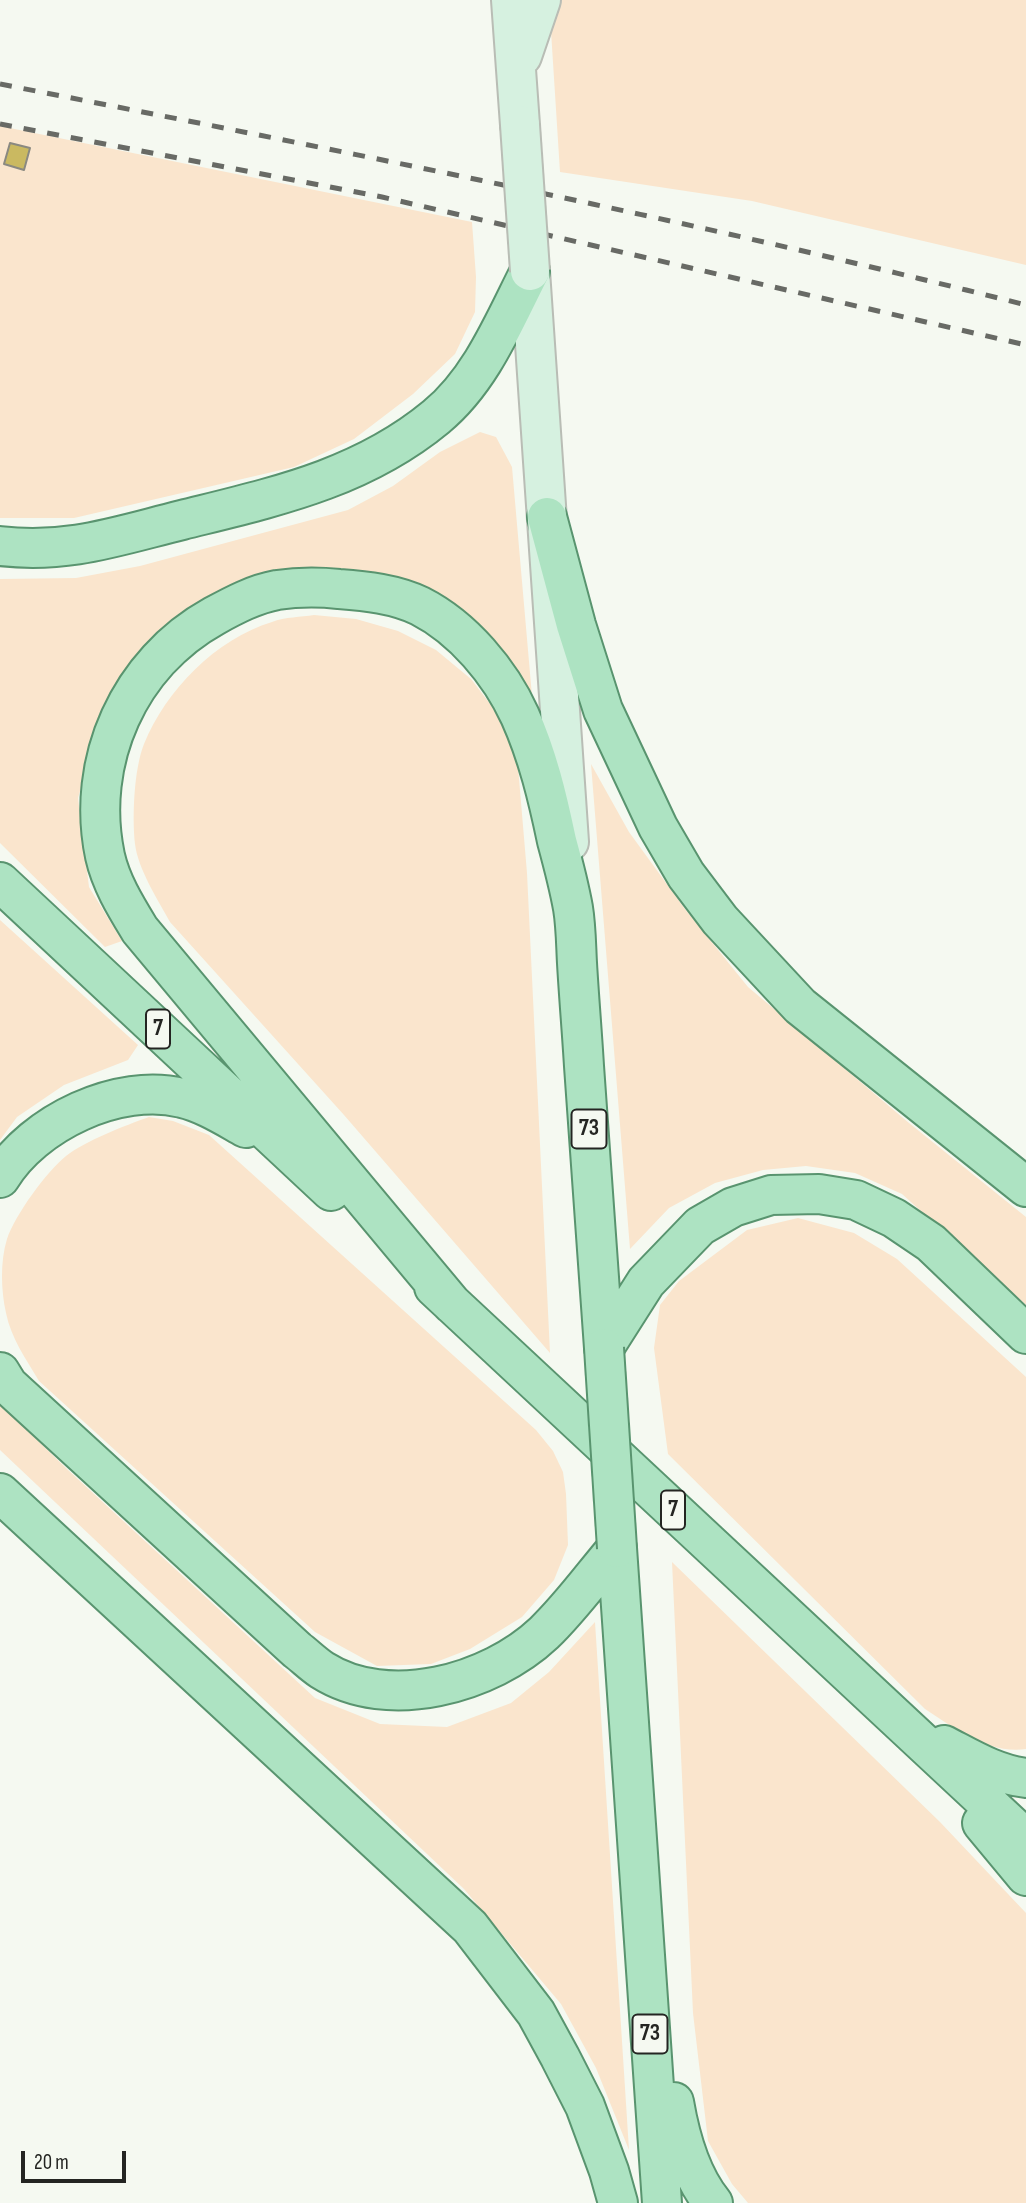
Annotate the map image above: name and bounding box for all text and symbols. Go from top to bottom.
road number: 7 [146,1010,170,1048]
road number: 73 [572,1110,606,1148]
road number: 7 [661,1490,685,1530]
road number: 73 [632,2014,668,2054]
scale bar [24,2136,130,2180]
text: 20 m [34,2150,69,2175]

